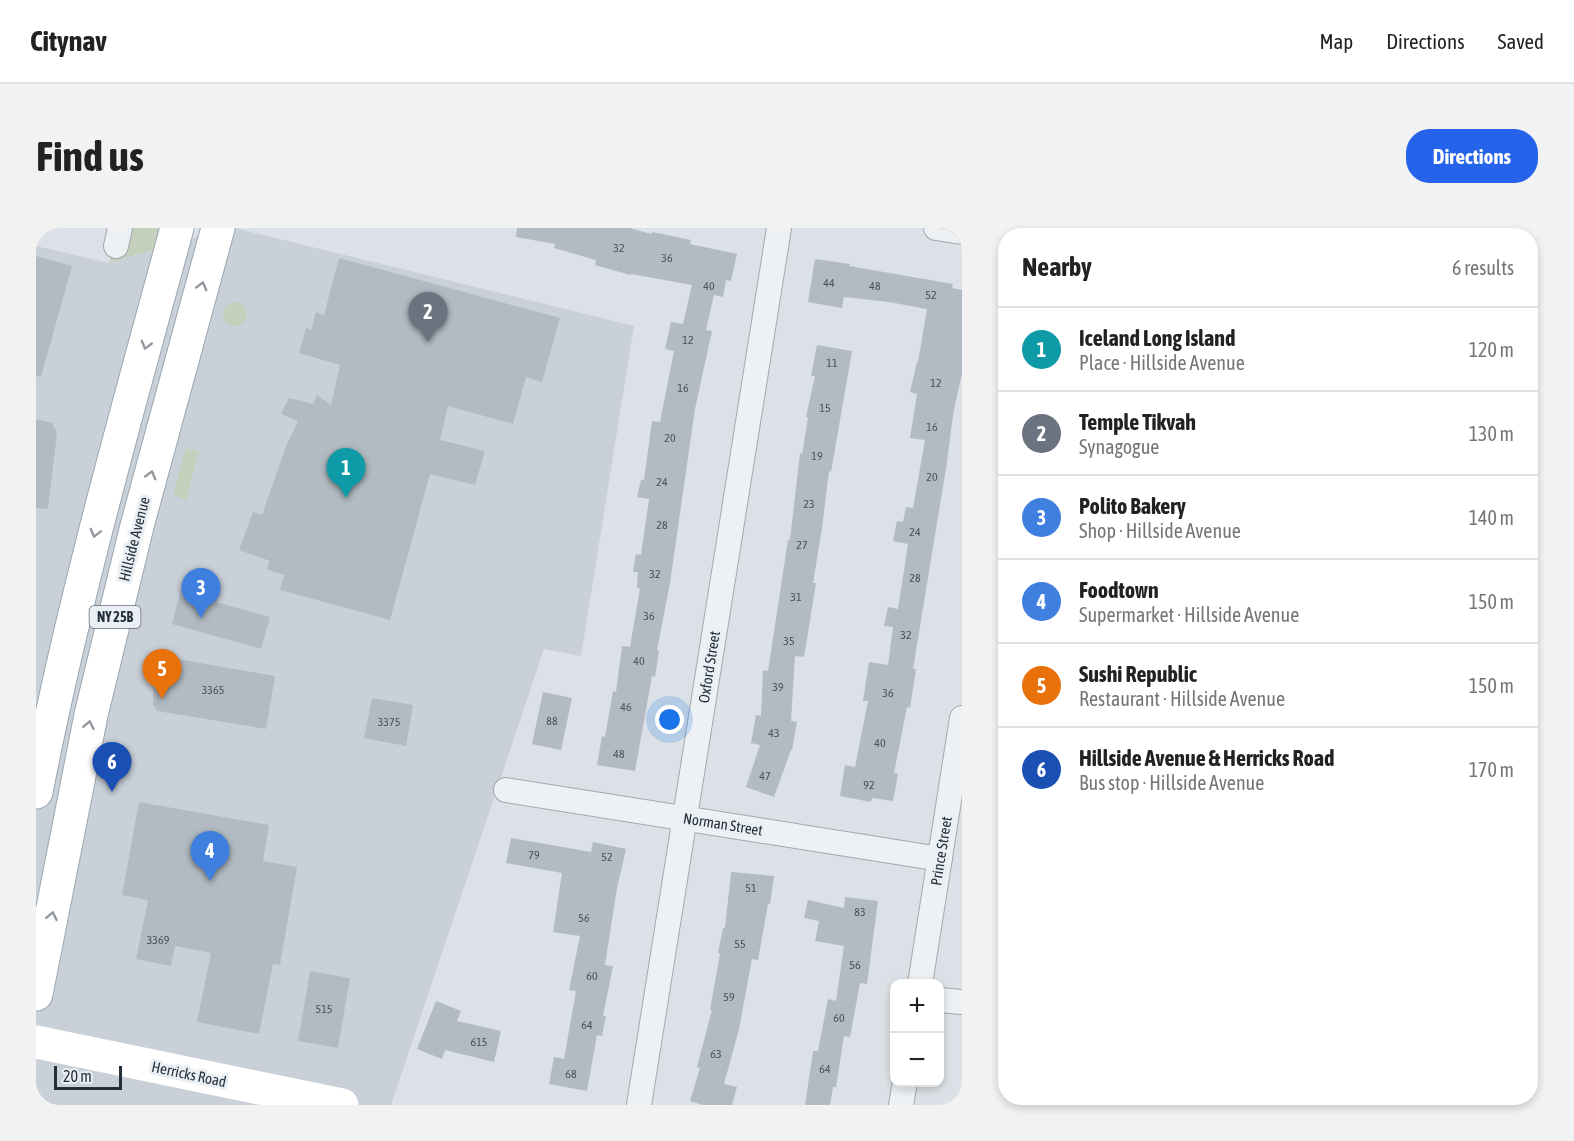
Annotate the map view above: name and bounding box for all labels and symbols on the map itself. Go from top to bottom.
house number: 32 [613,241,625,255]
house number: 36 [661,251,673,265]
house number: 44 [823,276,835,290]
house number: 40 [703,279,715,293]
house number: 48 [869,279,881,293]
one-way arrow [195,281,207,292]
house number: 52 [925,288,937,302]
pin: 2 [408,292,448,342]
house number: 12 [682,333,694,347]
one-way arrow [140,340,153,350]
house number: 11 [826,356,838,370]
house number: 12 [930,376,942,390]
house number: 16 [677,381,689,395]
house number: 15 [819,401,831,415]
house number: 16 [926,420,938,434]
house number: 20 [664,431,676,445]
pin: 1 [326,448,366,498]
house number: 19 [811,449,823,463]
one-way arrow [144,470,156,480]
house number: 20 [926,470,938,484]
house number: 24 [656,475,668,489]
street label: Hillside Avenue [115,495,153,583]
house number: 23 [803,497,815,511]
house number: 28 [656,518,668,532]
house number: 24 [909,525,921,539]
one-way arrow [89,528,102,538]
house number: 27 [796,538,808,552]
house number: 32 [649,567,661,581]
pin: 3 [182,568,220,618]
house number: 28 [909,571,921,585]
house number: 31 [790,590,802,604]
road number: NY 25B [90,606,140,628]
house number: 36 [643,609,655,623]
house number: 32 [900,628,912,642]
street label: Oxford Street [695,630,723,704]
house number: 35 [783,634,795,648]
pin: 5 [142,650,182,699]
house number: 40 [633,654,645,668]
house number: 39 [772,680,784,694]
house number: 3365 [202,683,224,697]
house number: 36 [882,686,894,700]
house number: 46 [620,700,632,714]
your location [655,705,684,734]
house number: 88 [546,714,558,728]
house number: 3375 [378,715,400,729]
one-way arrow [82,720,95,730]
house number: 43 [768,726,780,740]
house number: 40 [874,736,886,750]
pin: 6 [92,742,132,792]
house number: 48 [613,747,625,761]
house number: 47 [759,769,771,783]
house number: 92 [863,778,875,792]
street label: Norman Street [682,809,764,839]
street label: Prince Street [927,815,955,887]
pin: 4 [190,832,230,881]
house number: 79 [528,848,540,862]
house number: 52 [601,850,613,864]
house number: 51 [745,881,757,895]
house number: 83 [854,905,866,919]
house number: 56 [578,911,590,925]
one-way arrow [45,912,58,922]
house number: 3369 [147,933,170,947]
house number: 55 [734,937,746,951]
house number: 56 [849,958,861,972]
house number: 60 [586,969,598,983]
house number: 59 [723,990,735,1004]
house number: 515 [316,1002,332,1016]
house number: 60 [833,1011,845,1025]
house number: 64 [581,1018,593,1032]
house number: 615 [471,1035,487,1049]
house number: 63 [710,1047,722,1061]
street label: Herricks Road [150,1058,228,1090]
house number: 64 [819,1062,831,1076]
scale bar [54,1063,122,1090]
house number: 68 [565,1067,577,1081]

